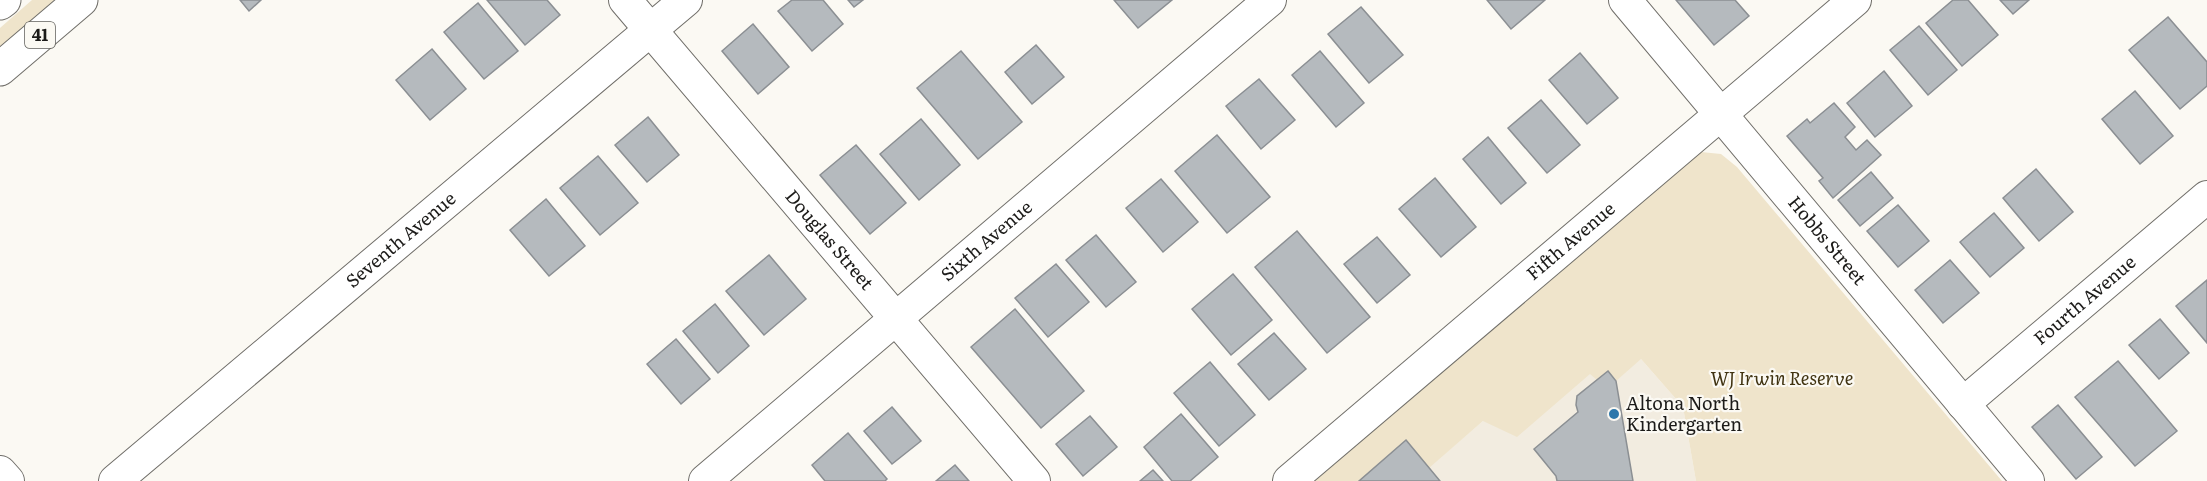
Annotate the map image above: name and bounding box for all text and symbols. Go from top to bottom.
road number: 41 [25,22,55,48]
street label: Douglas Street [780,183,881,296]
street label: Seventh Avenue [339,185,461,293]
street label: Hobbs Street [1782,189,1874,291]
street label: Sixth Avenue [934,193,1037,287]
street label: Fifth Avenue [1520,195,1620,286]
street label: Fourth Avenue [2027,248,2141,351]
park label: WJ Irwin Reserve [1711,364,1853,391]
place label: Altona North Kindergarten [1626,389,1742,437]
marker: Altona North Kindergarten [1607,407,1621,421]

